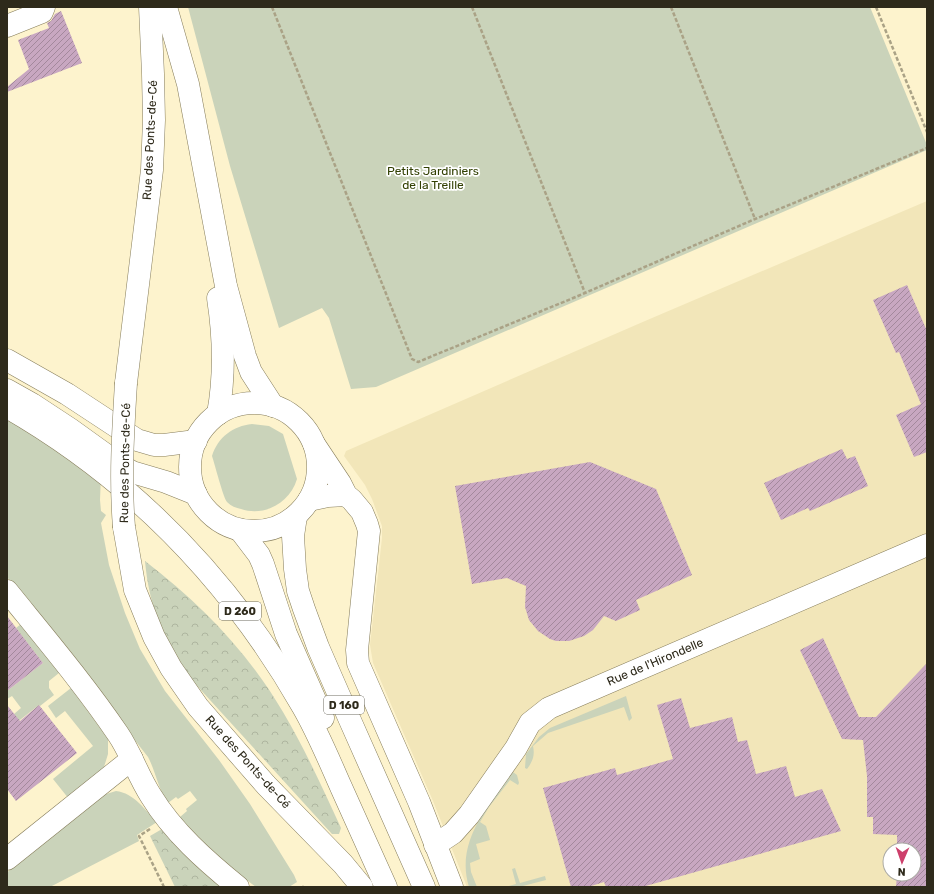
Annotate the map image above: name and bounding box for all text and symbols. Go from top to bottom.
street label: Rue des Ponts-de-Cé [140,79,160,200]
park label: Petits Jardiniers de la Treille [387,164,479,192]
street label: Rue des Ponts-de-Cé [117,402,133,523]
road number: D 260 [219,602,261,620]
street label: Rue de l'Hirondelle [605,635,706,689]
road number: D 160 [324,696,364,714]
street label: Rue des Ponts-de-Cé [203,713,294,812]
north arrow [882,842,922,882]
text: N [897,865,906,878]

